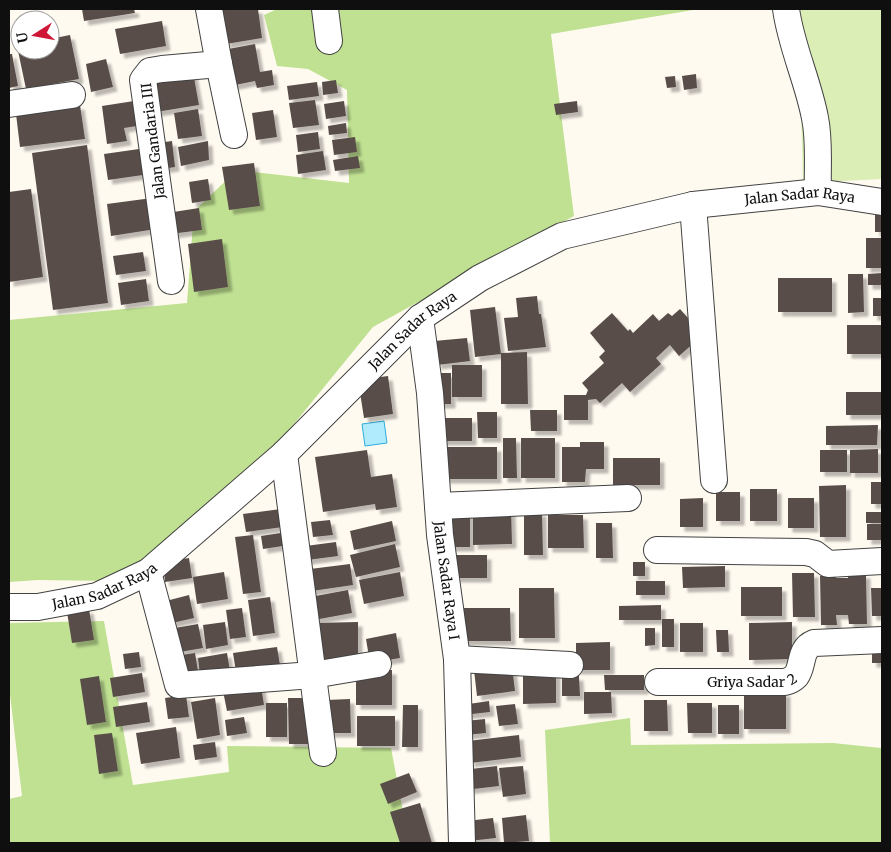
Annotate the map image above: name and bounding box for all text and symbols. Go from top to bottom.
north arrow [10,10,60,60]
text: U [12,30,32,44]
street label: Jalan Gandaria III [137,82,169,201]
street label: Jalan Sadar Raya [742,183,857,209]
street label: Jalan Sadar Raya [364,287,460,374]
street label: Jalan Sadar Raya I [430,519,463,641]
street label: Jalan Sadar Raya [49,559,161,613]
street label: Griya Sadar 2 [707,669,800,691]

